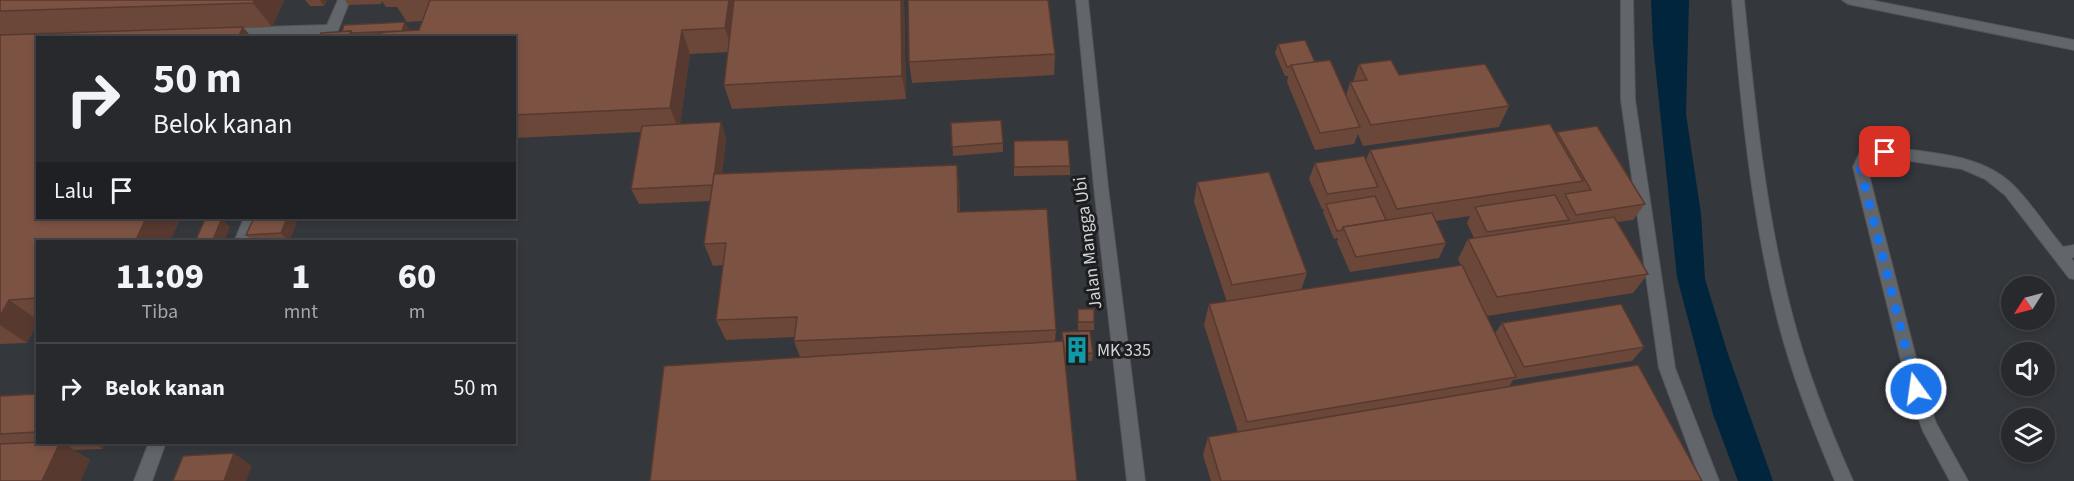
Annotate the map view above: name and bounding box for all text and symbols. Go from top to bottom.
text: 50 m [153,49,242,109]
icon: right [54,60,132,138]
text: Belok kanan [153,105,292,144]
pin [1859,126,1910,177]
icon: arrive [1868,135,1901,168]
icon: arrive [105,174,138,207]
text: Lalu [54,175,93,207]
street label: Jalan Mangga Ubi [1067,175,1109,311]
text: 11:09 [116,251,204,302]
text: 1 [291,251,310,302]
text: 60 [398,251,436,302]
north arrow [2001,276,2055,330]
map controls [2001,276,2055,462]
text: Tiba [142,298,178,326]
text: mnt [284,298,318,326]
text: m [409,298,425,326]
building icon: MK 335 [1062,335,1092,365]
place label: MK 335 [1097,338,1151,363]
button: sound [2001,342,2055,396]
position arrow [1884,357,1948,421]
icon: right [54,372,87,405]
text: Belok kanan [105,372,225,404]
text: 50 m [453,372,498,404]
button: layers [2001,408,2055,462]

